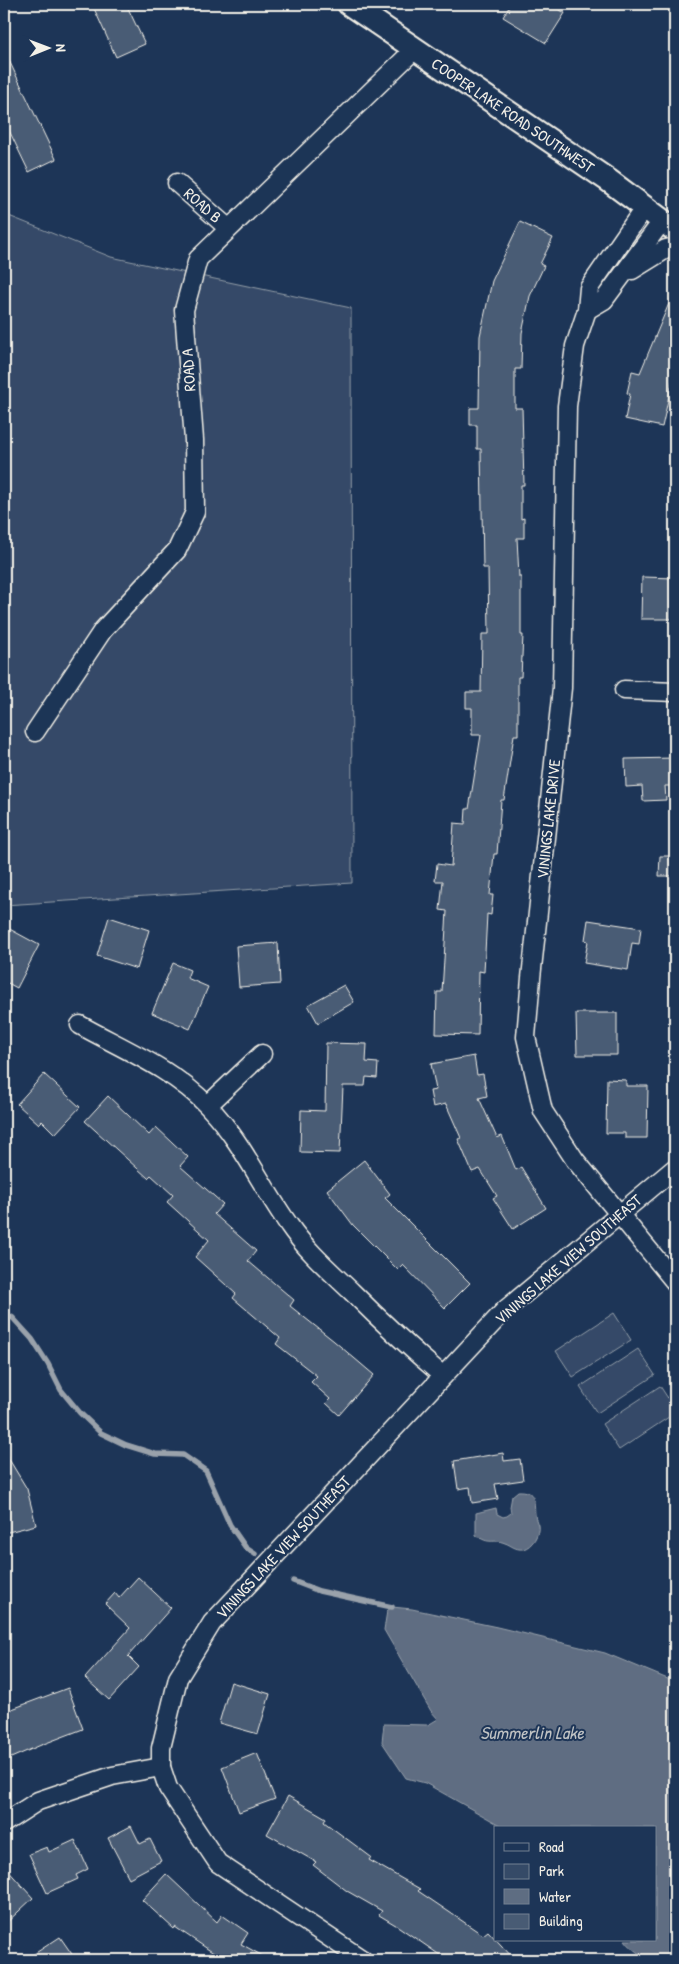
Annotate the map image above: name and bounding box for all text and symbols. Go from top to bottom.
north arrow [22,22,72,72]
text: N [52,44,71,52]
street label: COOPER LAKE ROAD SOUTHWEST [427,52,599,178]
street label: ROAD B [179,182,227,228]
street label: ROAD A [176,348,200,392]
street label: VININGS LAKE DRIVE [531,758,565,880]
street label: VININGS LAKE VIEW SOUTHEAST [490,1189,647,1329]
street label: VININGS LAKE VIEW SOUTHEAST [211,1470,356,1623]
water label: Summerlin Lake [480,1720,585,1745]
legend [494,1826,656,1942]
text: Road [539,1836,564,1857]
text: Park [539,1860,564,1881]
text: Water [539,1886,571,1907]
text: Building [539,1910,583,1931]

